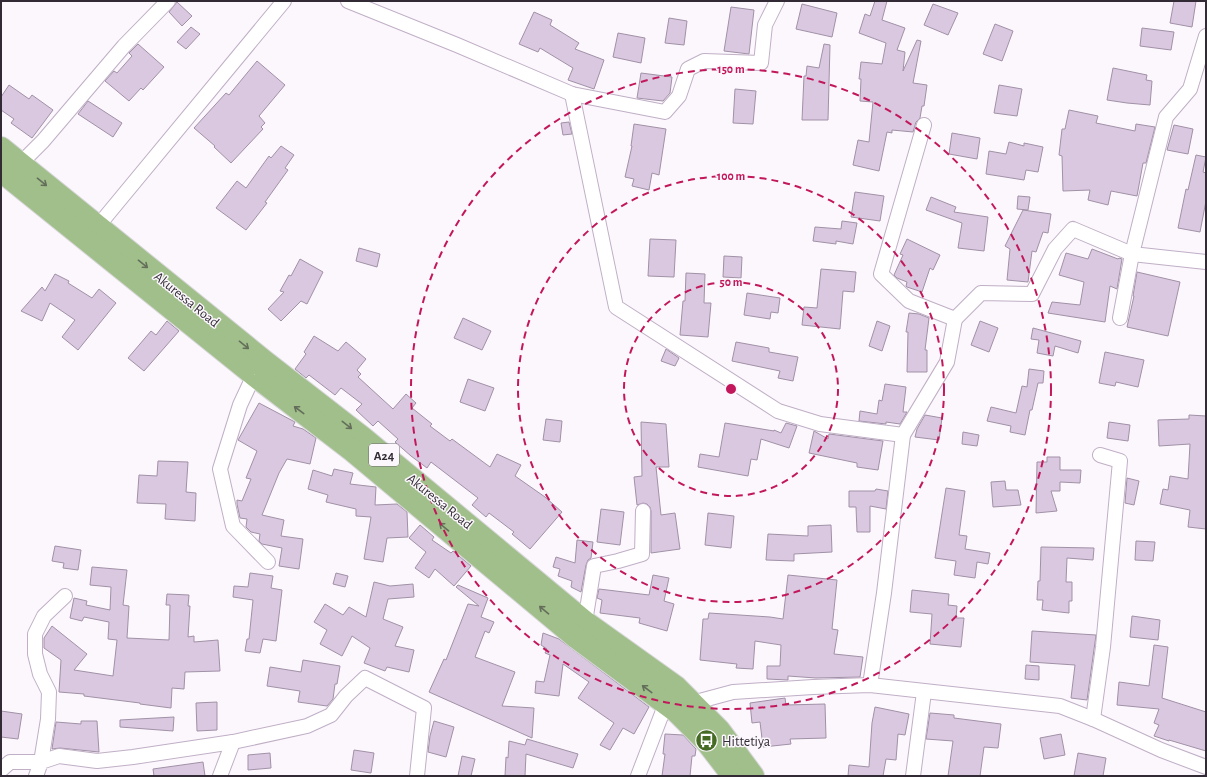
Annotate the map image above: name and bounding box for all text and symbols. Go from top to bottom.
text: 150 m [717,63,745,75]
text: 100 m [717,170,745,182]
one-way arrow [37,177,47,186]
one-way arrow [137,260,148,268]
street label: Akuressa Road [151,269,222,330]
text: 50 m [720,276,743,288]
one-way arrow [239,341,250,350]
centre of rings [724,382,738,396]
one-way arrow [294,406,305,414]
one-way arrow [341,421,352,430]
road number: A24 [369,444,399,466]
street label: Akuressa Road [404,471,475,532]
one-way arrow [439,522,449,531]
one-way arrow [538,605,549,614]
one-way arrow [642,684,653,693]
bus stop icon: Hittetiya [693,728,719,754]
place label: Hittetiya [722,735,771,749]

